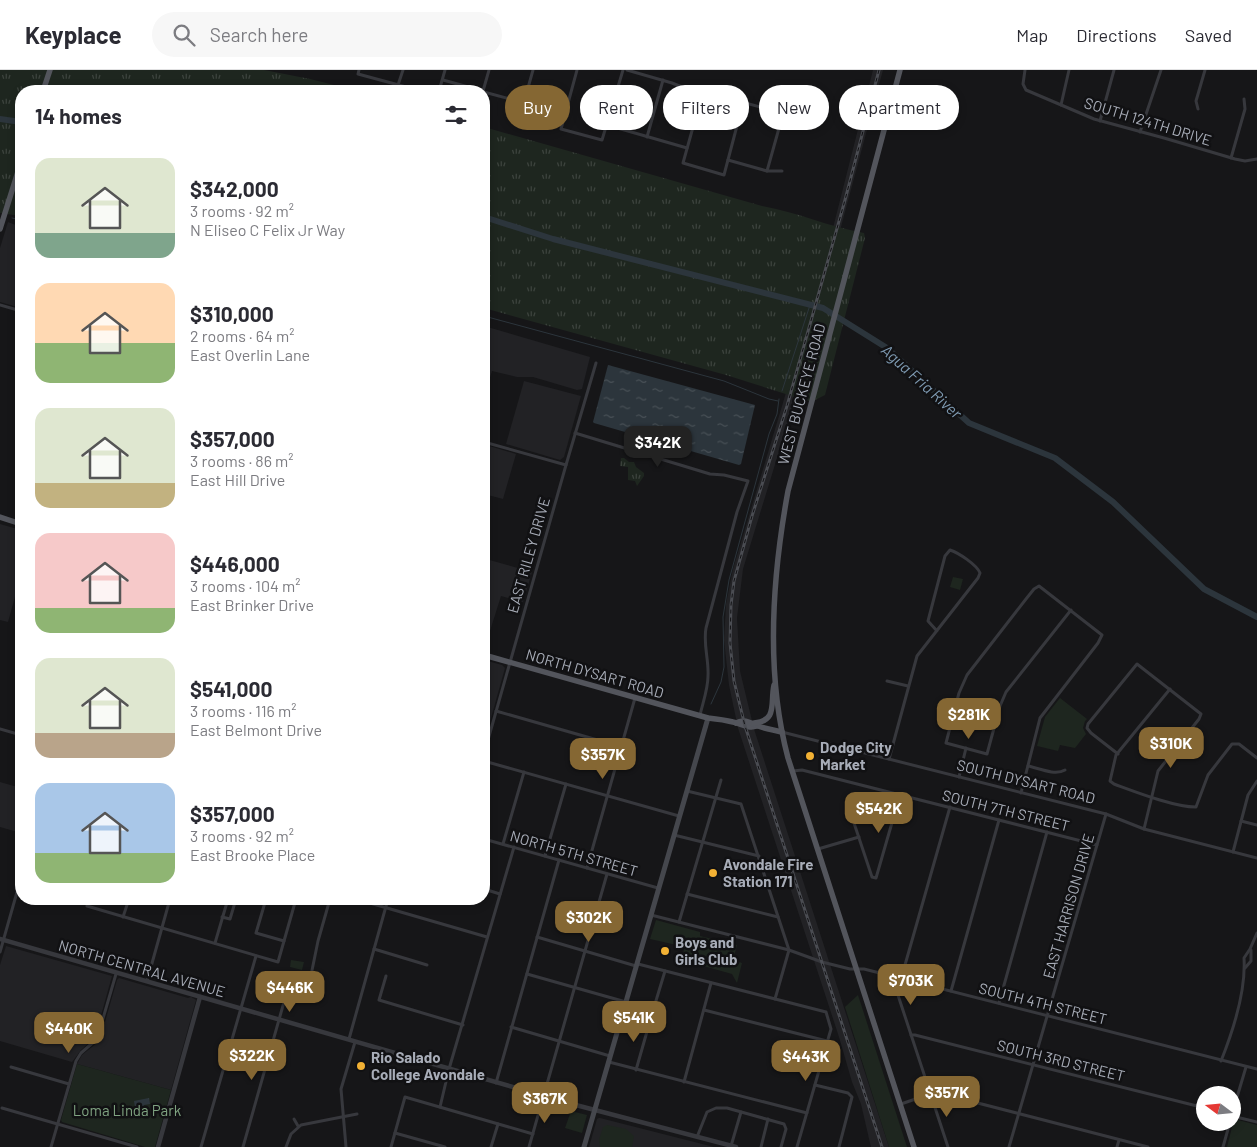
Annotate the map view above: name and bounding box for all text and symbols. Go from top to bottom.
search box [152,12,502,57]
text: Keyplace [25,20,122,49]
icon: search [170,21,198,49]
text: Search here [210,23,308,46]
text: Map [1016,24,1048,46]
text: Directions [1076,24,1157,46]
text: Saved [1185,24,1232,46]
chip: Buy [505,85,570,130]
chip: Rent [580,85,653,130]
chip: Filters [663,85,749,130]
chip: New [759,85,829,130]
chip: Apartment [839,85,959,130]
street label: SOUTH 124TH DRIVE [1082,93,1214,149]
icon: filters [442,101,470,129]
text: 14 homes [35,103,122,128]
text: $342,000 [190,176,279,201]
icon: home [75,178,135,238]
text: 3 rooms · 92 m² [190,201,294,220]
text: N Eliseo C Felix Jr Way [190,220,345,239]
text: $310,000 [190,301,274,326]
icon: home [75,303,135,363]
street label: WEST BUCKEYE ROAD [773,321,829,467]
text: 2 rooms · 64 m² [190,326,294,345]
water label: Agua Fria River [878,340,967,423]
text: East Overlin Lane [190,345,310,364]
text: $357,000 [190,426,275,451]
pin: $342K [623,426,693,468]
icon: home [75,428,135,488]
text: $342K [635,432,681,451]
text: 3 rooms · 86 m² [190,451,294,470]
text: East Hill Drive [190,470,285,489]
street label: EAST RILEY DRIVE [503,495,553,615]
text: $446,000 [190,551,280,576]
icon: home [75,553,135,613]
text: 3 rooms · 104 m² [190,576,300,595]
text: East Brinker Drive [190,595,314,614]
street label: NORTH DYSART ROAD [524,645,666,701]
text: $541,000 [190,676,272,701]
icon: home [75,678,135,738]
pin: $281K [934,698,1004,740]
text: 3 rooms · 116 m² [190,701,296,720]
text: $281K [948,704,990,723]
text: East Belmont Drive [190,720,322,739]
pin: $310K [1136,726,1206,769]
text: $310K [1150,733,1192,752]
pin: $357K [568,738,638,780]
place label: Dodge City Market [820,738,892,773]
text: $357K [581,744,625,763]
marker: Dodge City Market [804,750,816,762]
street label: SOUTH DYSART ROAD [955,755,1097,807]
street label: SOUTH 7TH STREET [941,785,1071,835]
pin: $542K [844,792,914,834]
text: $542K [856,798,902,817]
text: $357,000 [190,801,275,826]
icon: home [75,803,135,863]
text: 3 rooms · 92 m² [190,826,294,845]
street label: NORTH 5TH STREET [508,826,640,880]
street label: EAST HARRISON DRIVE [1039,831,1097,981]
text: East Brooke Place [190,845,315,864]
place label: Avondale Fire Station 171 [723,855,813,890]
marker: Avondale Fire Station 171 [707,867,719,879]
pin: $302K [554,900,624,943]
text: $302K [566,907,612,926]
place label: Boys and Girls Club [675,933,737,968]
street label: NORTH CENTRAL AVENUE [57,936,227,1000]
marker: Boys and Girls Club [659,945,671,957]
pin: $703K [876,964,946,1006]
pin: $446K [255,970,325,1013]
text: $703K [889,970,933,989]
text: $446K [266,977,314,996]
street label: SOUTH 4TH STREET [977,978,1109,1028]
pin: $541K [599,1000,669,1043]
text: $541K [613,1007,655,1026]
pin: $440K [34,1012,104,1054]
text: $440K [45,1018,93,1037]
street label: SOUTH 3RD STREET [995,1035,1127,1085]
pin: $322K [217,1038,287,1081]
pin: $443K [771,1040,841,1082]
text: $322K [229,1045,275,1064]
text: $443K [782,1046,830,1065]
place label: Rio Salado College Avondale [371,1048,485,1083]
marker: Rio Salado College Avondale [355,1060,367,1072]
pin: $357K [912,1076,982,1118]
pin: $367K [510,1082,580,1124]
text: $357K [925,1082,969,1101]
north arrow [1196,1086,1241,1131]
map controls [1196,1086,1241,1131]
text: $367K [523,1088,567,1107]
park label: Loma Linda Park [73,1101,182,1119]

